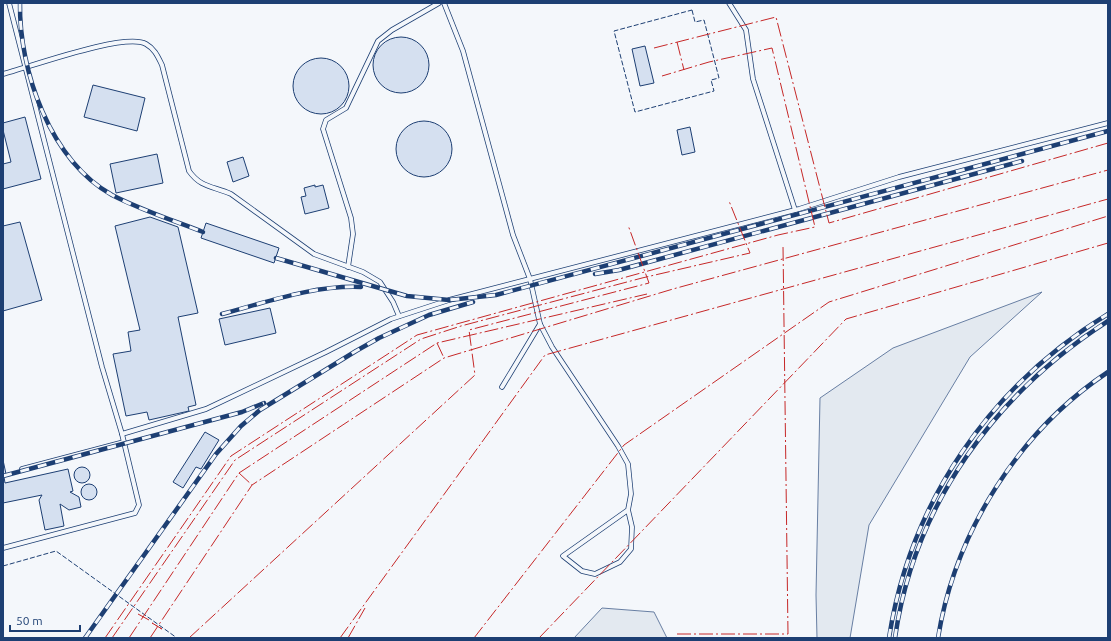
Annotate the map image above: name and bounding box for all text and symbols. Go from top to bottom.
scale bar [10,607,80,633]
text: 50 m [16,614,43,627]

